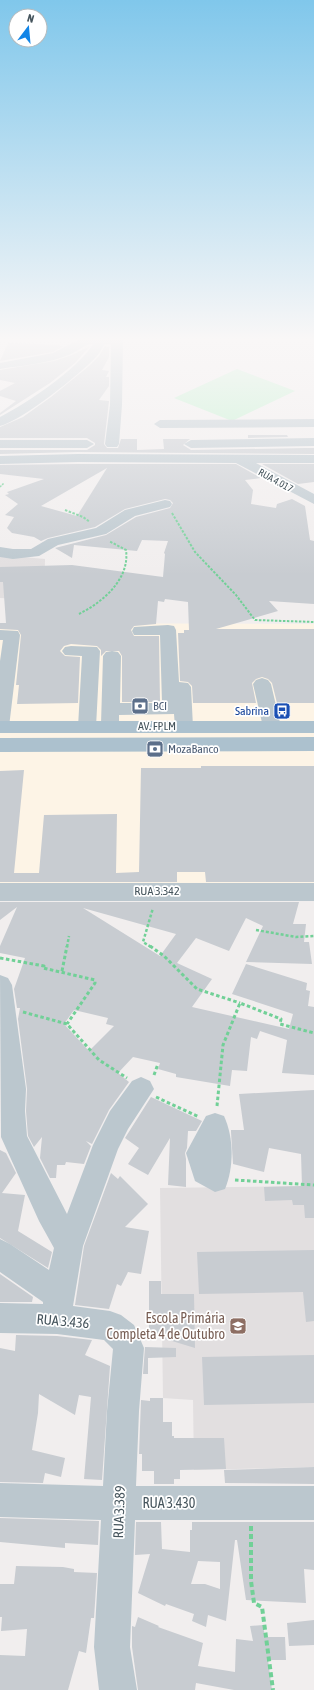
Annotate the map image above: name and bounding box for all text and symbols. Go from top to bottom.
north arrow [8,8,48,48]
text: N [26,12,36,25]
street label: RUA 4.017 [257,466,295,495]
bank icon: BCI [130,696,150,716]
place label: BCI [153,699,167,713]
bus stop icon: Sabrina [272,701,292,721]
place label: Sabrina [235,704,269,718]
street label: AV. FPLM [138,719,176,733]
bank icon: MozaBanco [145,739,165,759]
place label: MozaBanco [168,742,219,756]
street label: RUA 3.342 [134,884,180,898]
place label: Escola Primária Completa 4 de Outubro [107,1310,225,1342]
street label: RUA 3.436 [36,1311,90,1331]
school or university icon: Escola Primária Completa 4 de Outubro [228,1316,248,1336]
street label: RUA 3.389 [110,1485,128,1539]
street label: RUA 3.430 [143,1495,196,1511]

